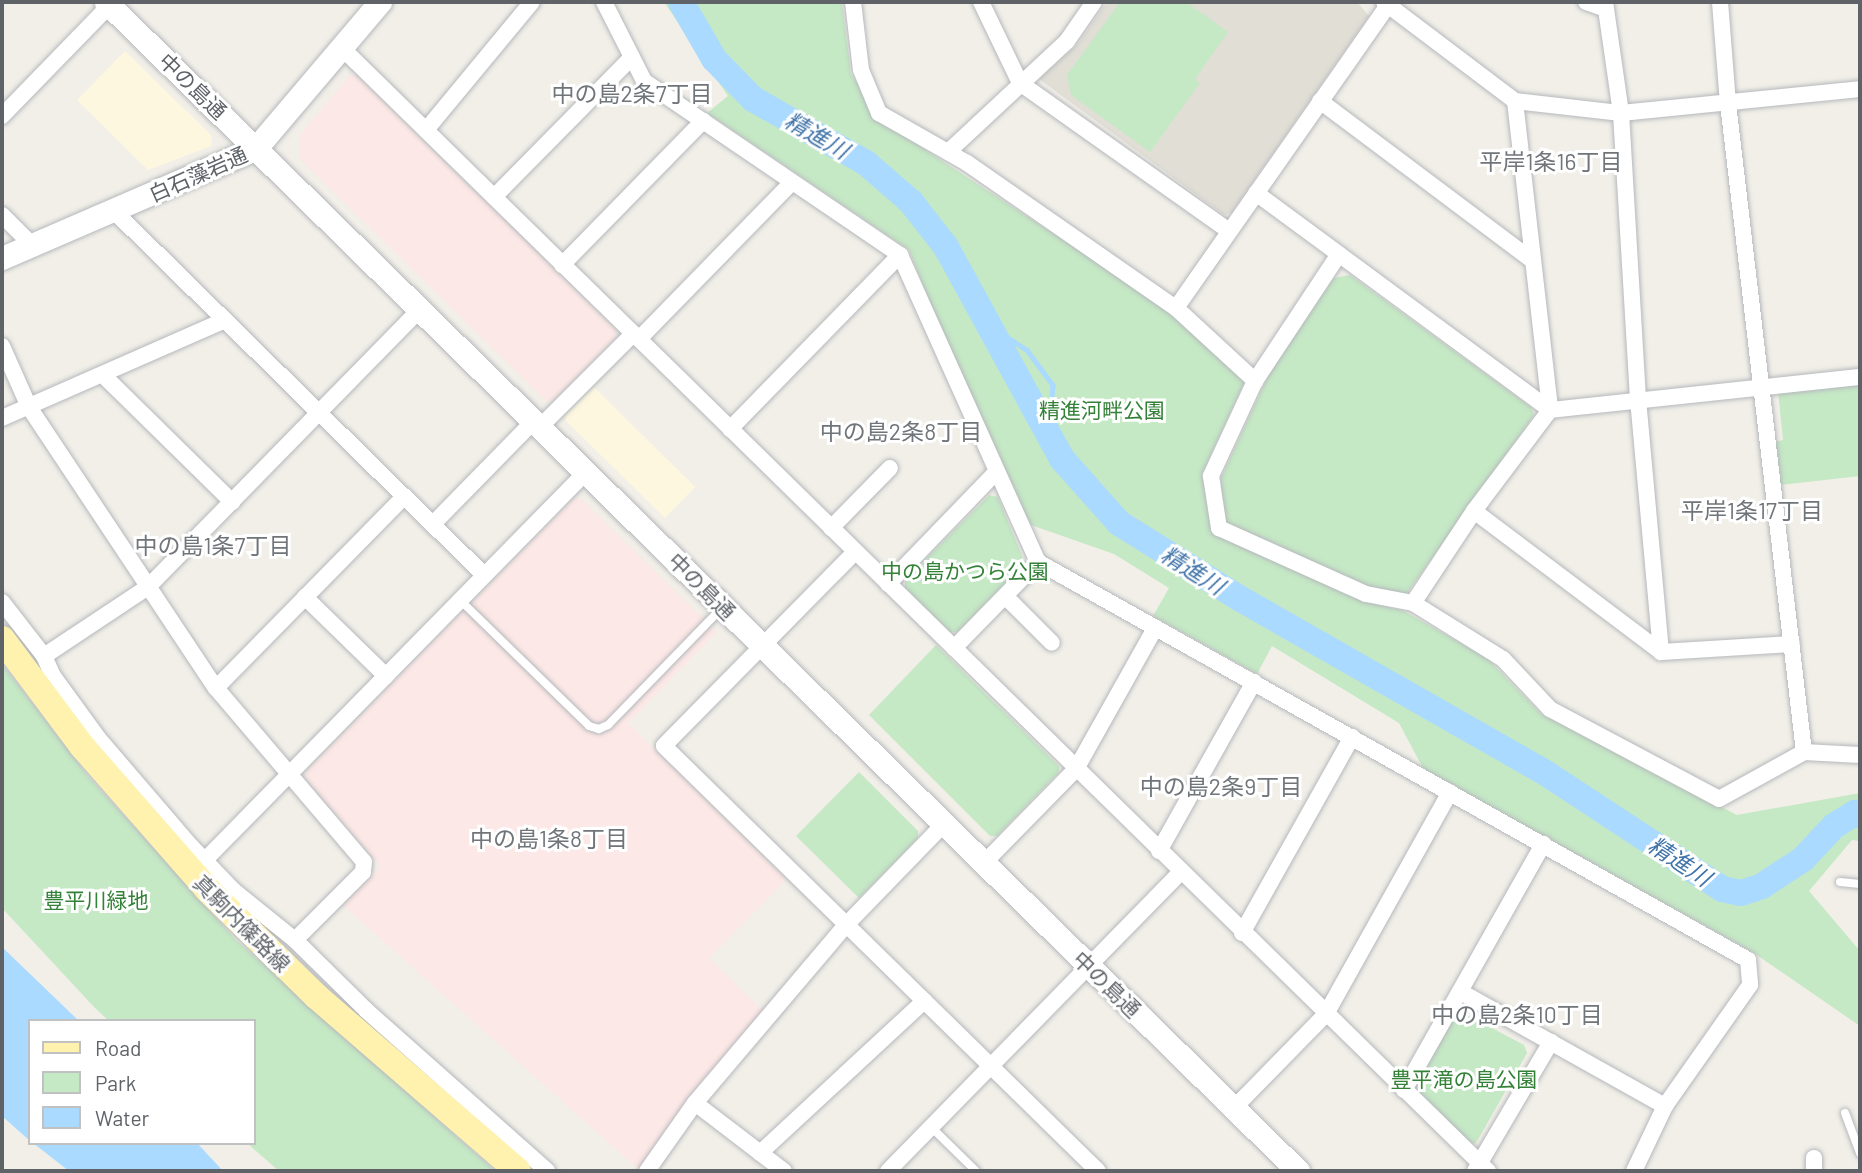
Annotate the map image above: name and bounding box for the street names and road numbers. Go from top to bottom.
street label: 中の島通 [154,48,232,124]
street label: 白石藻岩通 [145,141,251,207]
street label: 中の島通 [663,547,741,625]
street label: 真駒内篠路線 [189,870,295,976]
street label: 中の島通 [1068,946,1146,1022]

